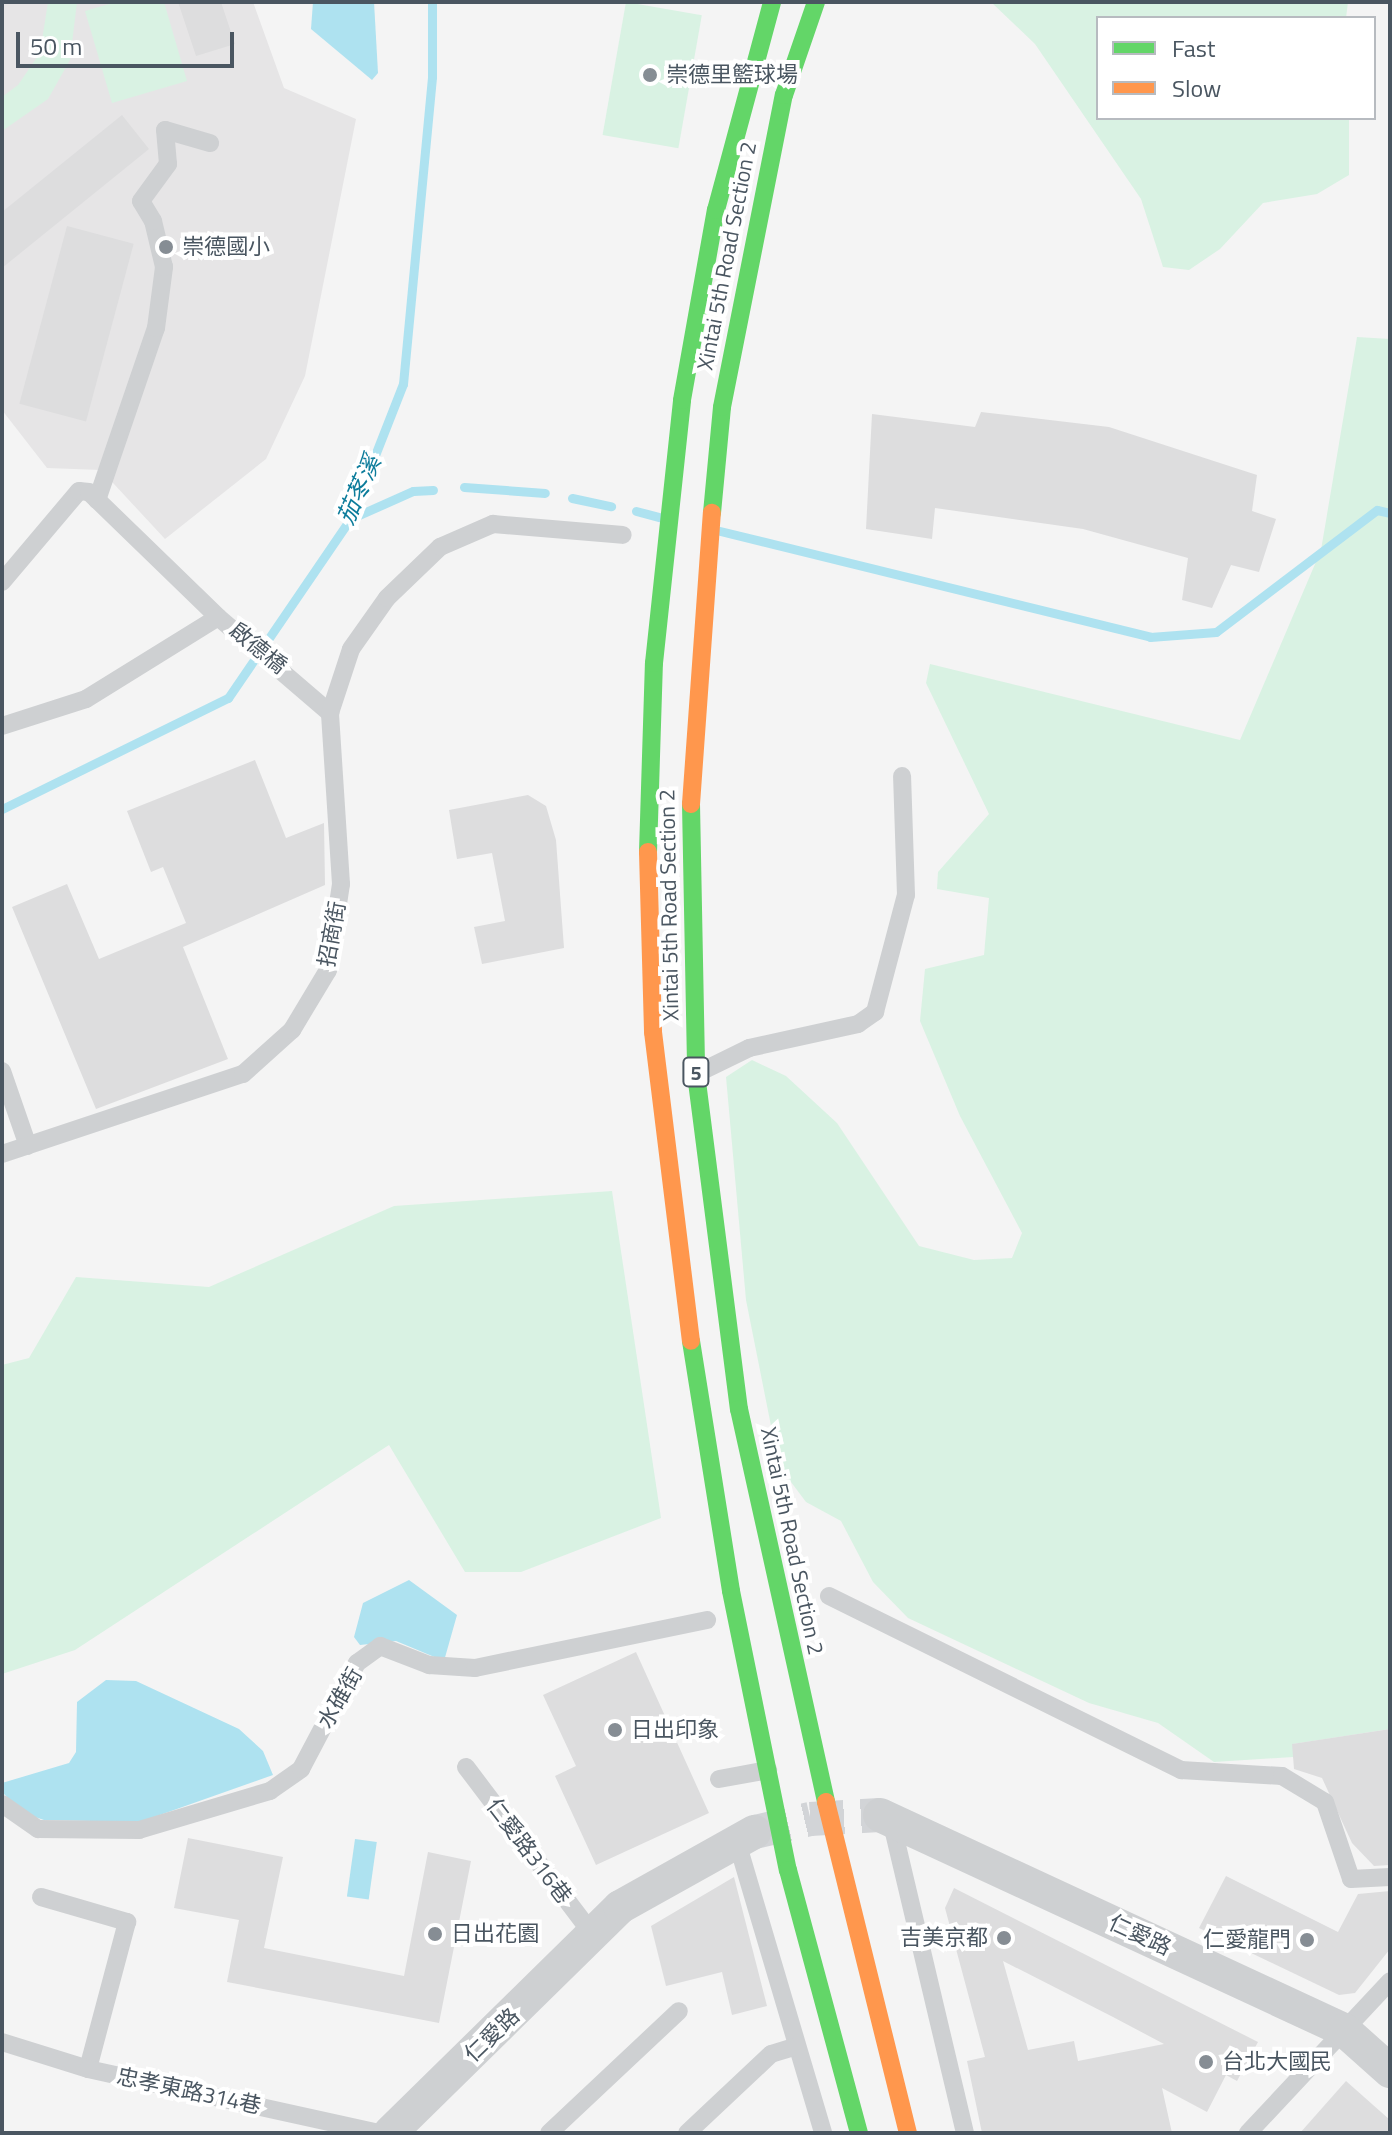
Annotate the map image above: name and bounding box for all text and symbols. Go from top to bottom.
scale bar [20,16,238,66]
legend [1096,16,1376,120]
text: 50 m [30,28,82,64]
text: Fast [1172,30,1215,66]
place label: 崇德里籃球場 [666,62,798,88]
marker: 崇德里籃球場 [641,66,659,84]
text: Slow [1172,70,1221,106]
street label: Xintai 5th Road Section 2 [692,140,762,372]
place label: 崇德國小 [182,234,270,260]
marker: 崇德國小 [157,238,175,256]
water label: 茄苳溪 [331,451,387,529]
street label: 啟德橋 [224,617,292,679]
street label: Xintai 5th Road Section 2 [654,789,684,1021]
street label: 招商街 [313,899,351,969]
road number: 5 [682,1056,710,1088]
street label: Xintai 5th Road Section 2 [755,1425,829,1657]
street label: 水碓街 [312,1663,368,1733]
place label: 日出印象 [631,1717,719,1743]
marker: 日出印象 [606,1721,624,1739]
street label: 仁愛路316巷 [481,1793,577,1909]
street label: 仁愛路 [1105,1909,1175,1961]
place label: 日出花園 [451,1921,539,1947]
marker: 日出花園 [426,1925,444,1943]
place label: 吉美京都 [900,1925,988,1951]
place label: 仁愛龍門 [1203,1927,1291,1953]
marker: 吉美京都 [995,1929,1013,1947]
marker: 仁愛龍門 [1298,1931,1316,1949]
street label: 仁愛路 [459,2003,525,2067]
place label: 台北大國民 [1222,2049,1332,2075]
marker: 台北大國民 [1197,2053,1215,2071]
street label: 忠孝東路314巷 [114,2063,264,2119]

